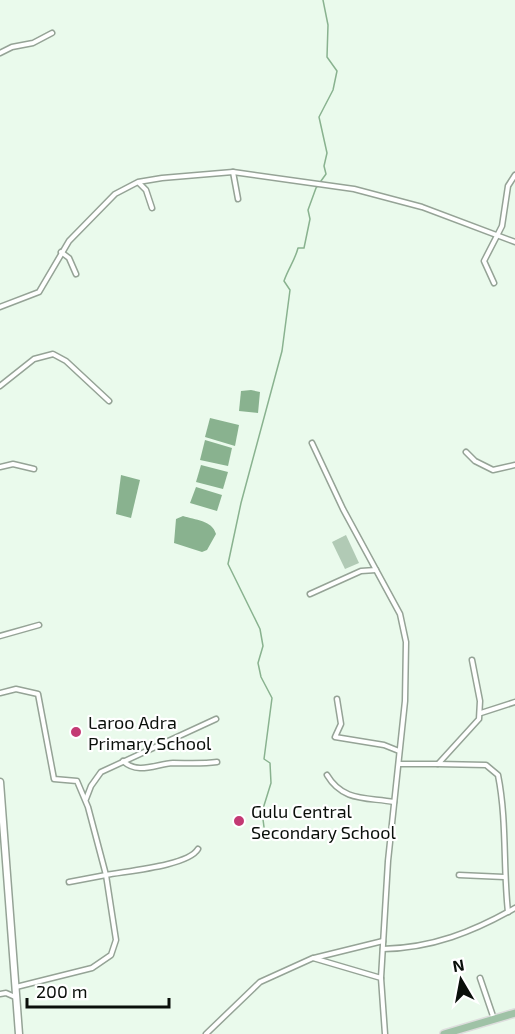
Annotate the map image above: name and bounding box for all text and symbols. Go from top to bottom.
place label: Laroo Adra Primary School [88,711,212,754]
marker: Laroo Adra Primary School [69,725,83,739]
place label: Gulu Central Secondary School [251,800,396,843]
marker: Gulu Central Secondary School [232,814,246,828]
north arrow [431,950,491,1010]
text: N [451,954,466,975]
scale bar [27,971,170,1009]
text: 200 m [36,980,88,1002]

